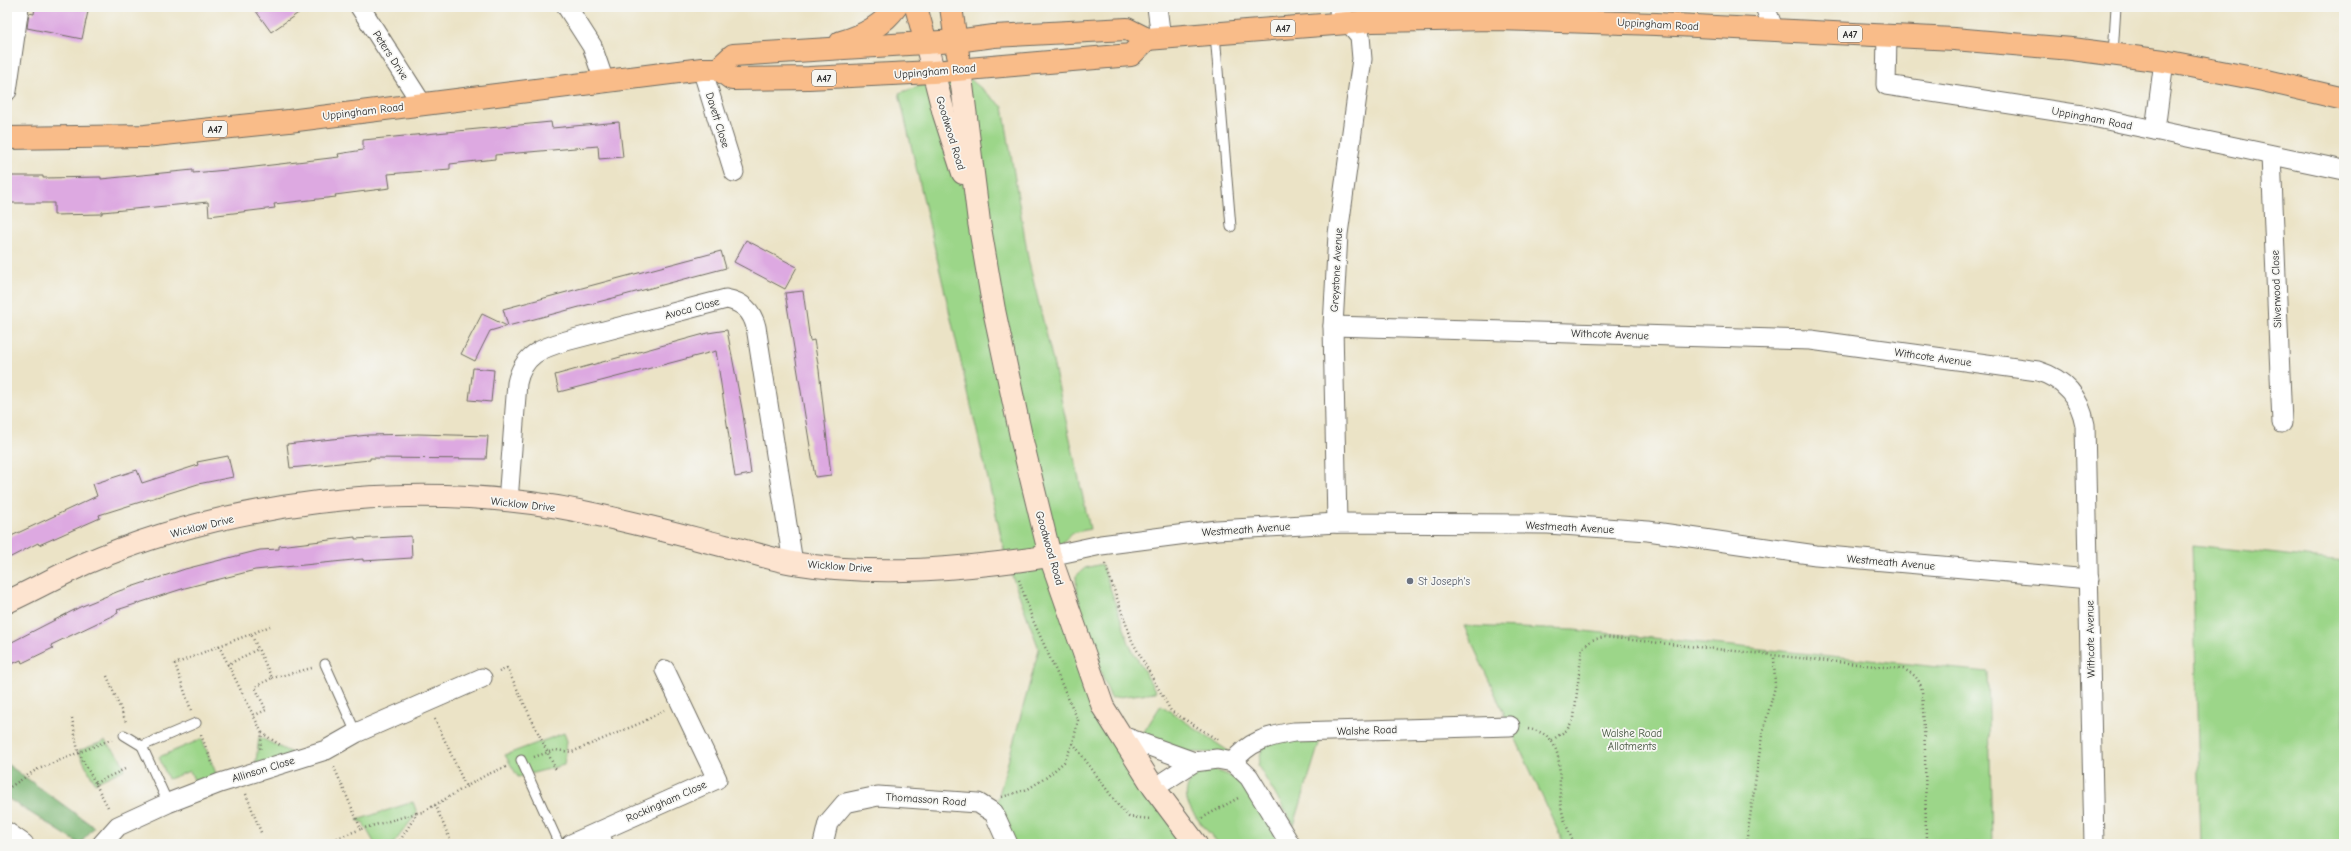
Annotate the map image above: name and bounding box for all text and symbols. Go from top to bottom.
street label: Uppingham Road [1617,16,1699,33]
road number: A47 [1271,20,1295,36]
road number: A47 [1838,26,1862,42]
street label: Peters Drive [370,28,412,83]
street label: Uppingham Road [894,61,977,82]
road number: A47 [812,70,836,86]
street label: Davett Close [703,91,732,150]
street label: Goodwood Road [933,95,968,172]
street label: Uppingham Road [322,100,405,123]
street label: Uppingham Road [2051,104,2133,133]
road number: A47 [203,121,227,137]
street label: Greystone Avenue [1328,227,1345,313]
street label: Silverwood Close [2269,249,2284,328]
street label: Avoca Close [663,295,721,322]
street label: Withcote Avenue [1571,327,1649,342]
street label: Withcote Avenue [1894,346,1973,369]
street label: Wicklow Drive [490,495,556,514]
street label: Goodwood Road [1033,510,1066,587]
street label: Wicklow Drive [169,512,236,541]
street label: Westmeath Avenue [1525,519,1615,536]
street label: Westmeath Avenue [1201,520,1291,539]
street label: Westmeath Avenue [1846,552,1936,573]
street label: Wicklow Drive [807,558,873,575]
place label: St Joseph's [1418,575,1471,588]
marker: St Joseph's [1405,576,1415,586]
street label: Withcote Avenue [2083,600,2098,678]
street label: Walshe Road [1337,723,1398,738]
park label: Walshe Road Allotments [1602,727,1662,753]
street label: Allinson Close [230,754,297,785]
street label: Rockingham Close [624,778,709,825]
street label: Thomasson Road [885,790,967,809]

